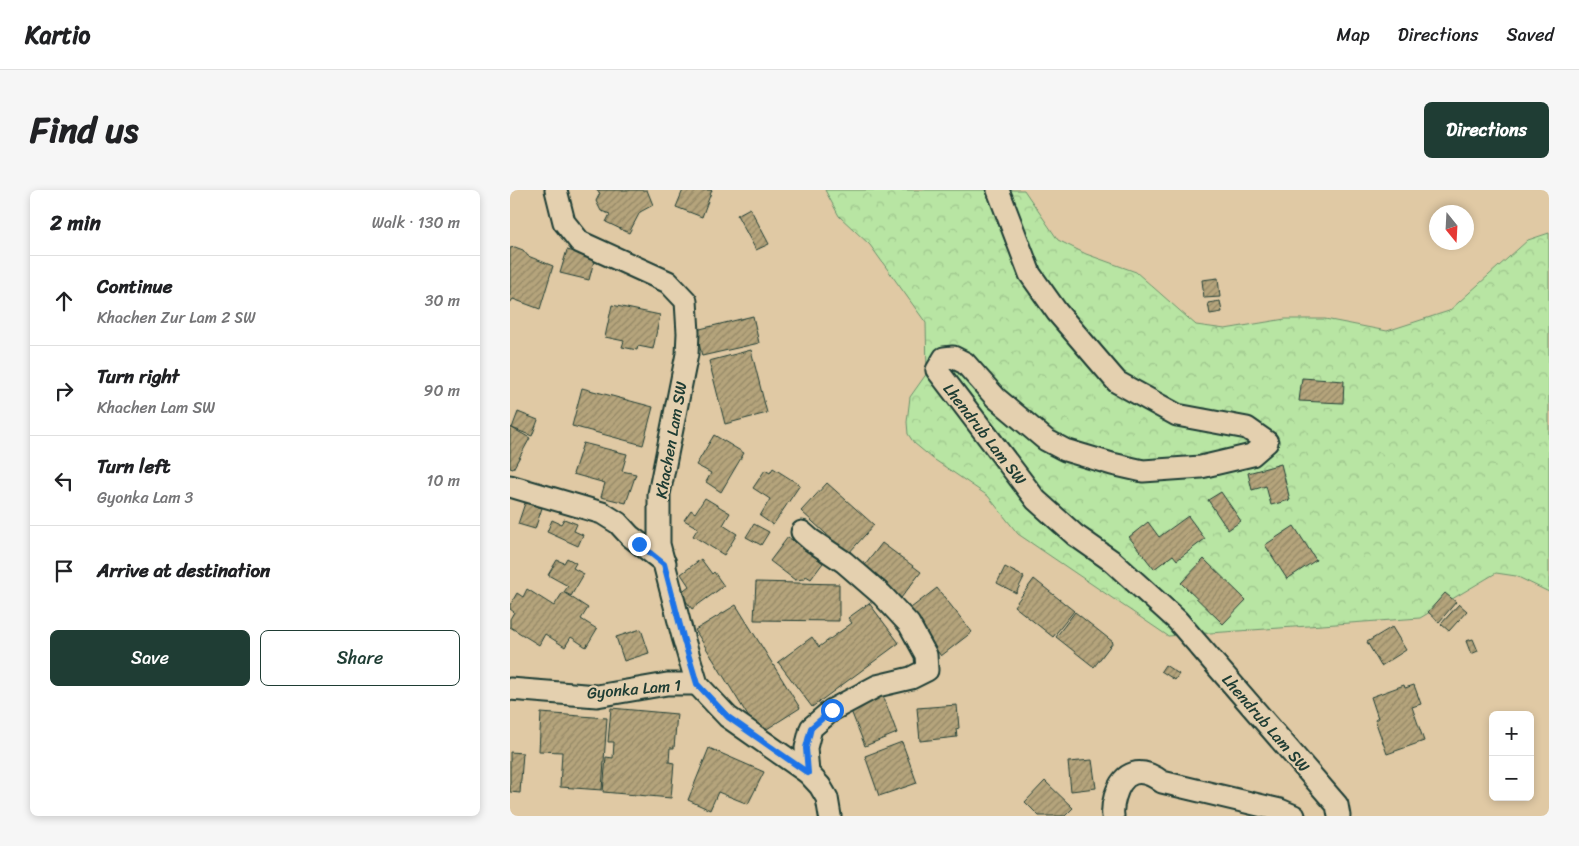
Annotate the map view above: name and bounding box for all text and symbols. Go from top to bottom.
text: Kartio [25,14,90,56]
text: Map [1337,19,1370,51]
text: Directions [1398,19,1479,51]
text: Saved [1507,19,1554,51]
text: Find us [30,99,138,161]
button: Directions [1424,102,1549,158]
text: 2 min [50,204,101,242]
north arrow [1429,205,1474,250]
text: Walk · 130 m [372,208,460,237]
text: Continue [97,270,173,303]
text: 30 m [425,286,460,315]
icon: ahead [50,287,78,315]
text: Khachen Zur Lam 2 SW [97,303,255,332]
text: Turn right [97,360,179,393]
text: 90 m [424,376,460,405]
street label: Lhendrub Lam SW [936,376,1035,492]
icon: right [50,377,78,405]
street label: Khachen Lam SW [646,379,696,501]
text: Khachen Lam SW [97,393,215,422]
text: Turn left [97,450,170,483]
text: 10 m [427,466,460,495]
icon: left [50,467,78,495]
text: Gyonka Lam 3 [97,483,193,512]
route end [628,533,651,556]
text: Arrive at destination [97,554,270,587]
icon: arrive [50,557,78,585]
button: Save [50,630,250,686]
button: Share [260,630,460,686]
street label: Lhendrub Lam SW [1215,667,1318,779]
street label: Gyonka Lam 1 [586,670,682,708]
route start [821,699,844,722]
map controls [1489,711,1534,801]
button: + [1489,711,1534,756]
button: − [1489,756,1534,801]

